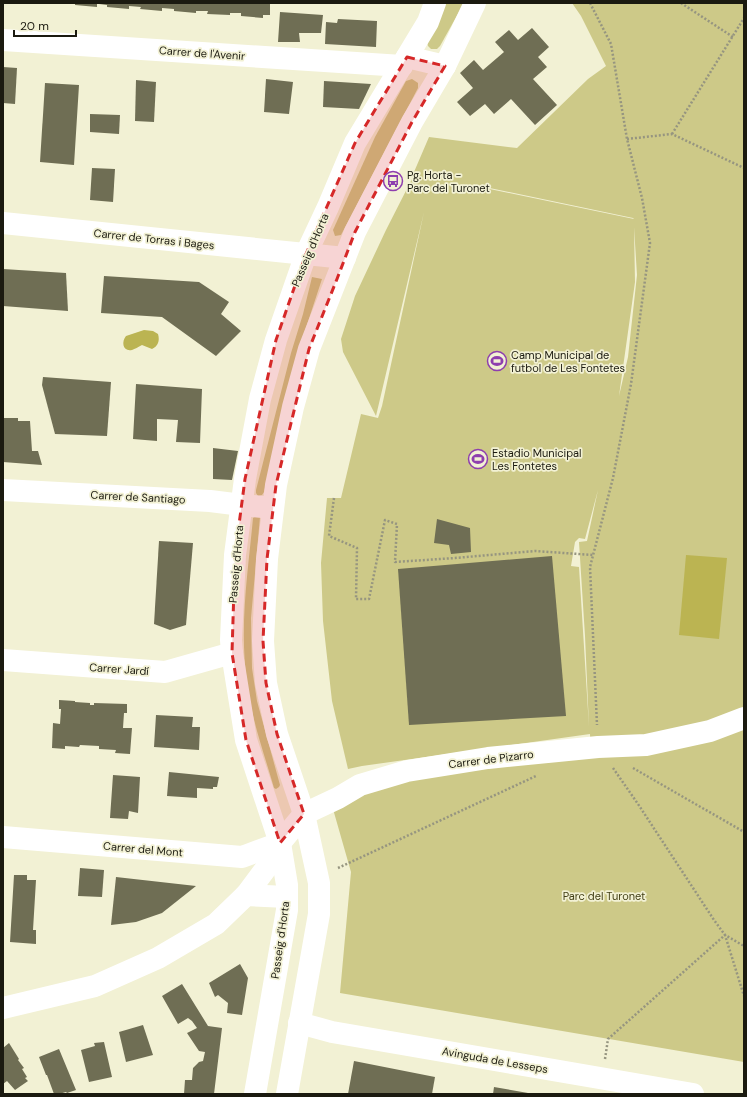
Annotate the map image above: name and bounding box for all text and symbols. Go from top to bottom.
scale bar [14,12,76,38]
text: 20 m [20,18,49,34]
street label: Carrer de l'Avenir [159,43,245,63]
place label: Pg. Horta - Parc del Turonet [407,168,490,195]
bus stop icon: Pg. Horta - Parc del Turonet [382,170,404,192]
street label: Passeig d'Horta [288,211,332,289]
street label: Carrer de Torras i Bages [93,226,215,252]
place label: Camp Municipal de futbol de Les Fontetes [511,348,625,375]
sports icon: Camp Municipal de futbol de Les Fontetes [486,350,508,372]
place label: Estadio Municipal Les Fontetes [492,446,582,473]
sports icon: Estadio Municipal Les Fontetes [467,448,489,470]
street label: Carrer de Santiago [90,488,186,506]
street label: Passeig d'Horta [226,524,246,604]
street label: Carrer Jardí [89,660,150,678]
street label: Carrer de Pizarro [448,747,534,771]
street label: Carrer del Mont [103,839,183,859]
park label: Parc del Turonet [563,889,645,903]
street label: Passeig d'Horta [268,900,292,980]
street label: Avinguda de Lesseps [441,1044,549,1076]

